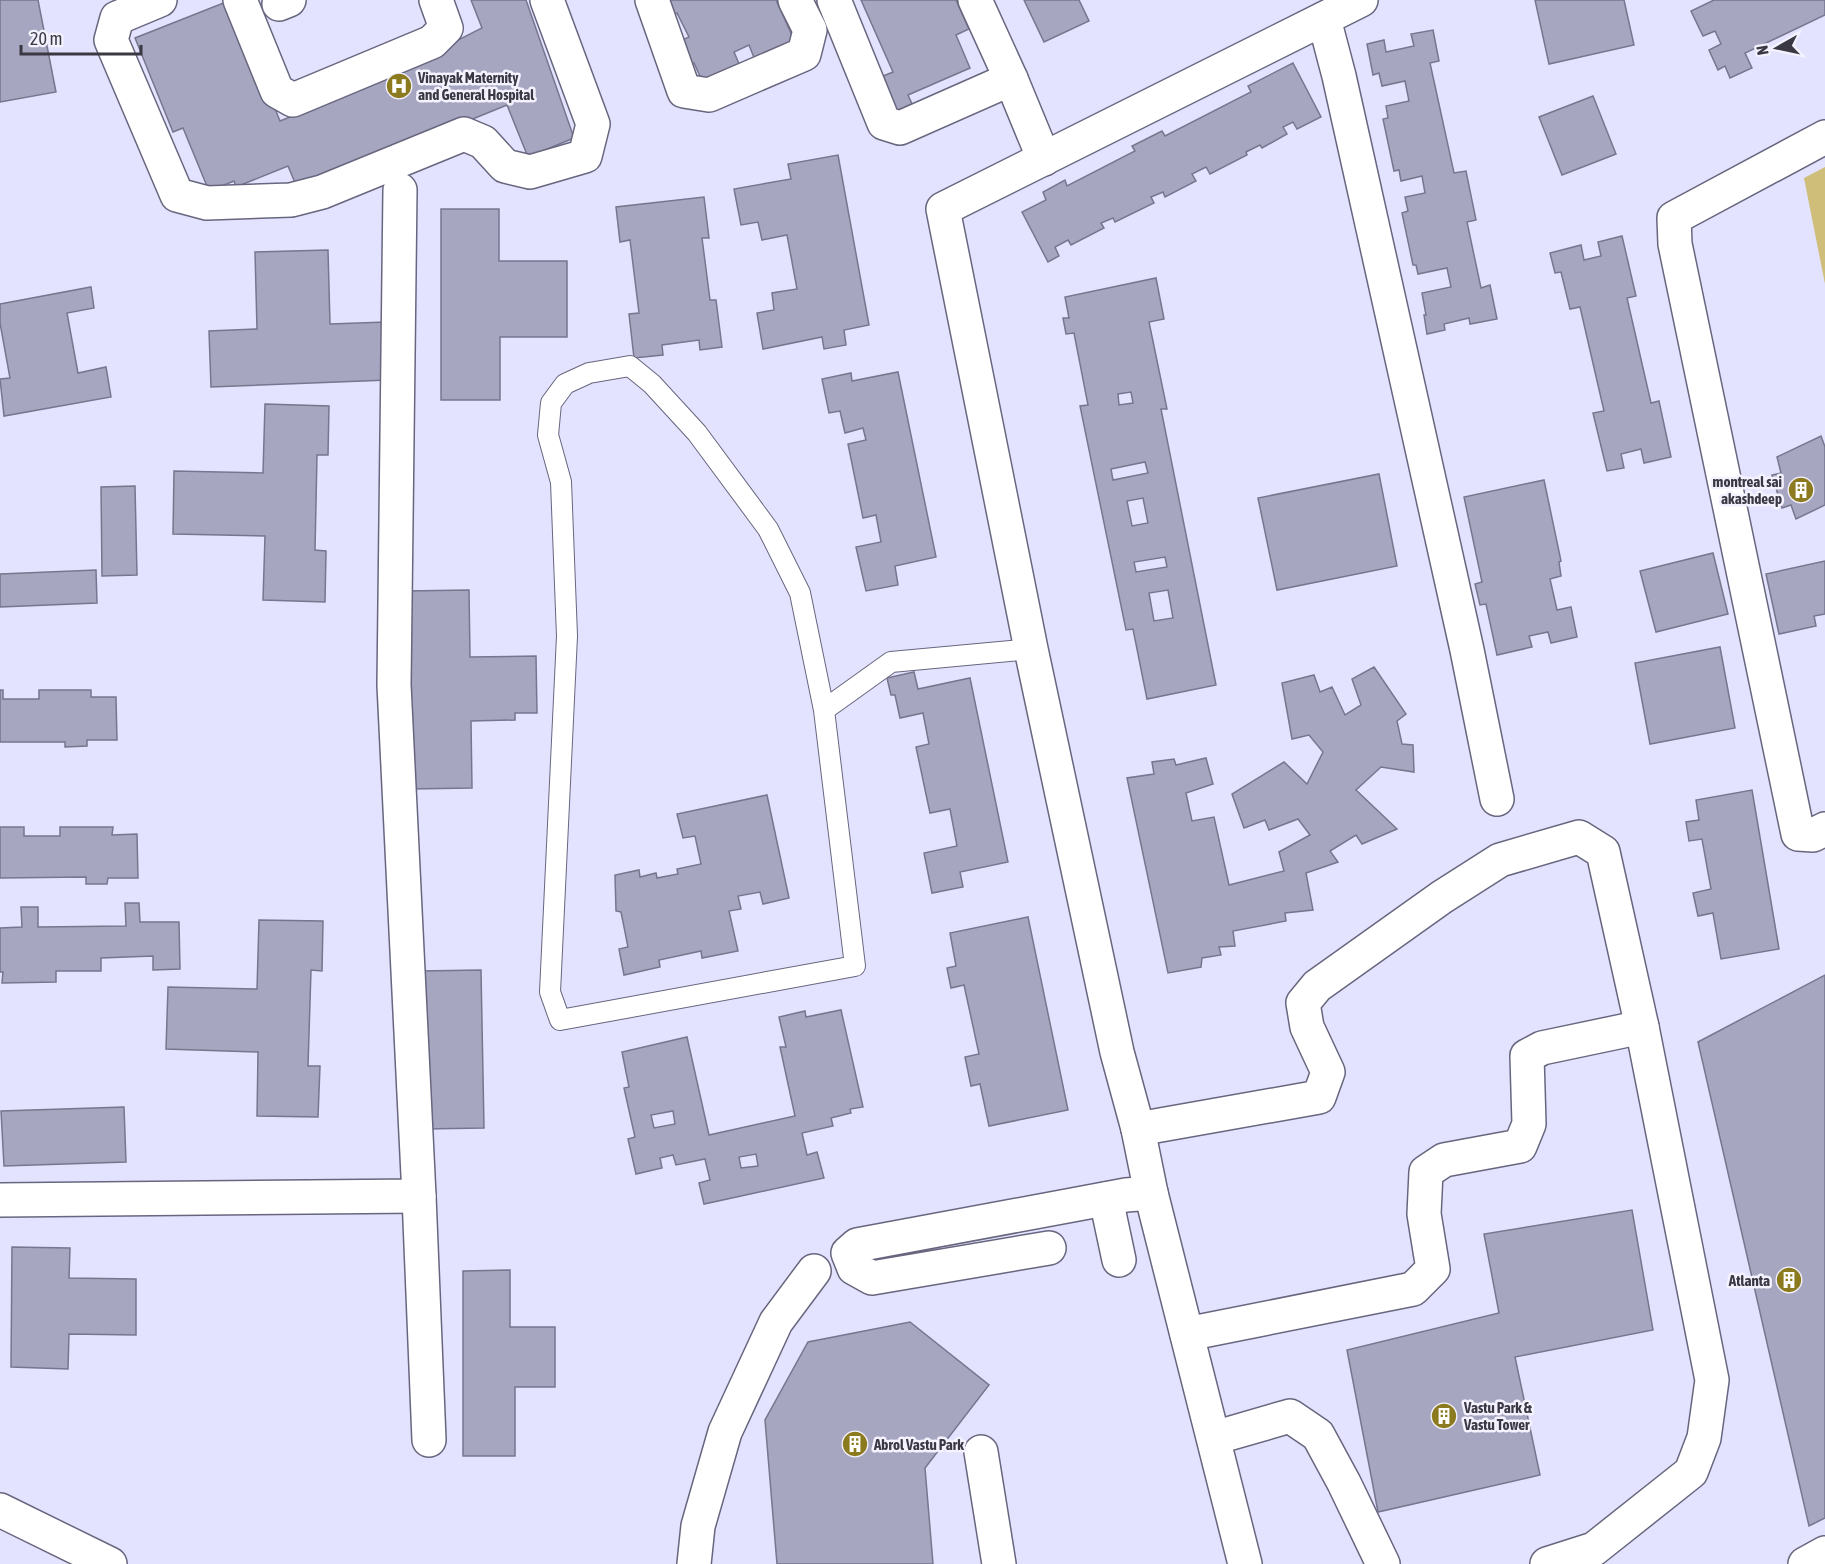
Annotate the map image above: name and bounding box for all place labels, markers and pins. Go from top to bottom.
place label: Vinayak Maternity and General Hospital [417,69,535,103]
hospital icon: Vinayak Maternity and General Hospital [384,71,414,101]
place label: montreal sai akashdeep [1713,473,1782,507]
building icon: montreal sai akashdeep [1786,475,1816,505]
building icon: Atlanta [1774,1265,1804,1295]
place label: Atlanta [1728,1272,1770,1289]
place label: Vastu Park & Vastu Tower [1463,1399,1532,1433]
building icon: Vastu Park & Vastu Tower [1429,1401,1459,1431]
building icon: Abrol Vastu Park [840,1429,870,1459]
place label: Abrol Vastu Park [873,1436,964,1453]

